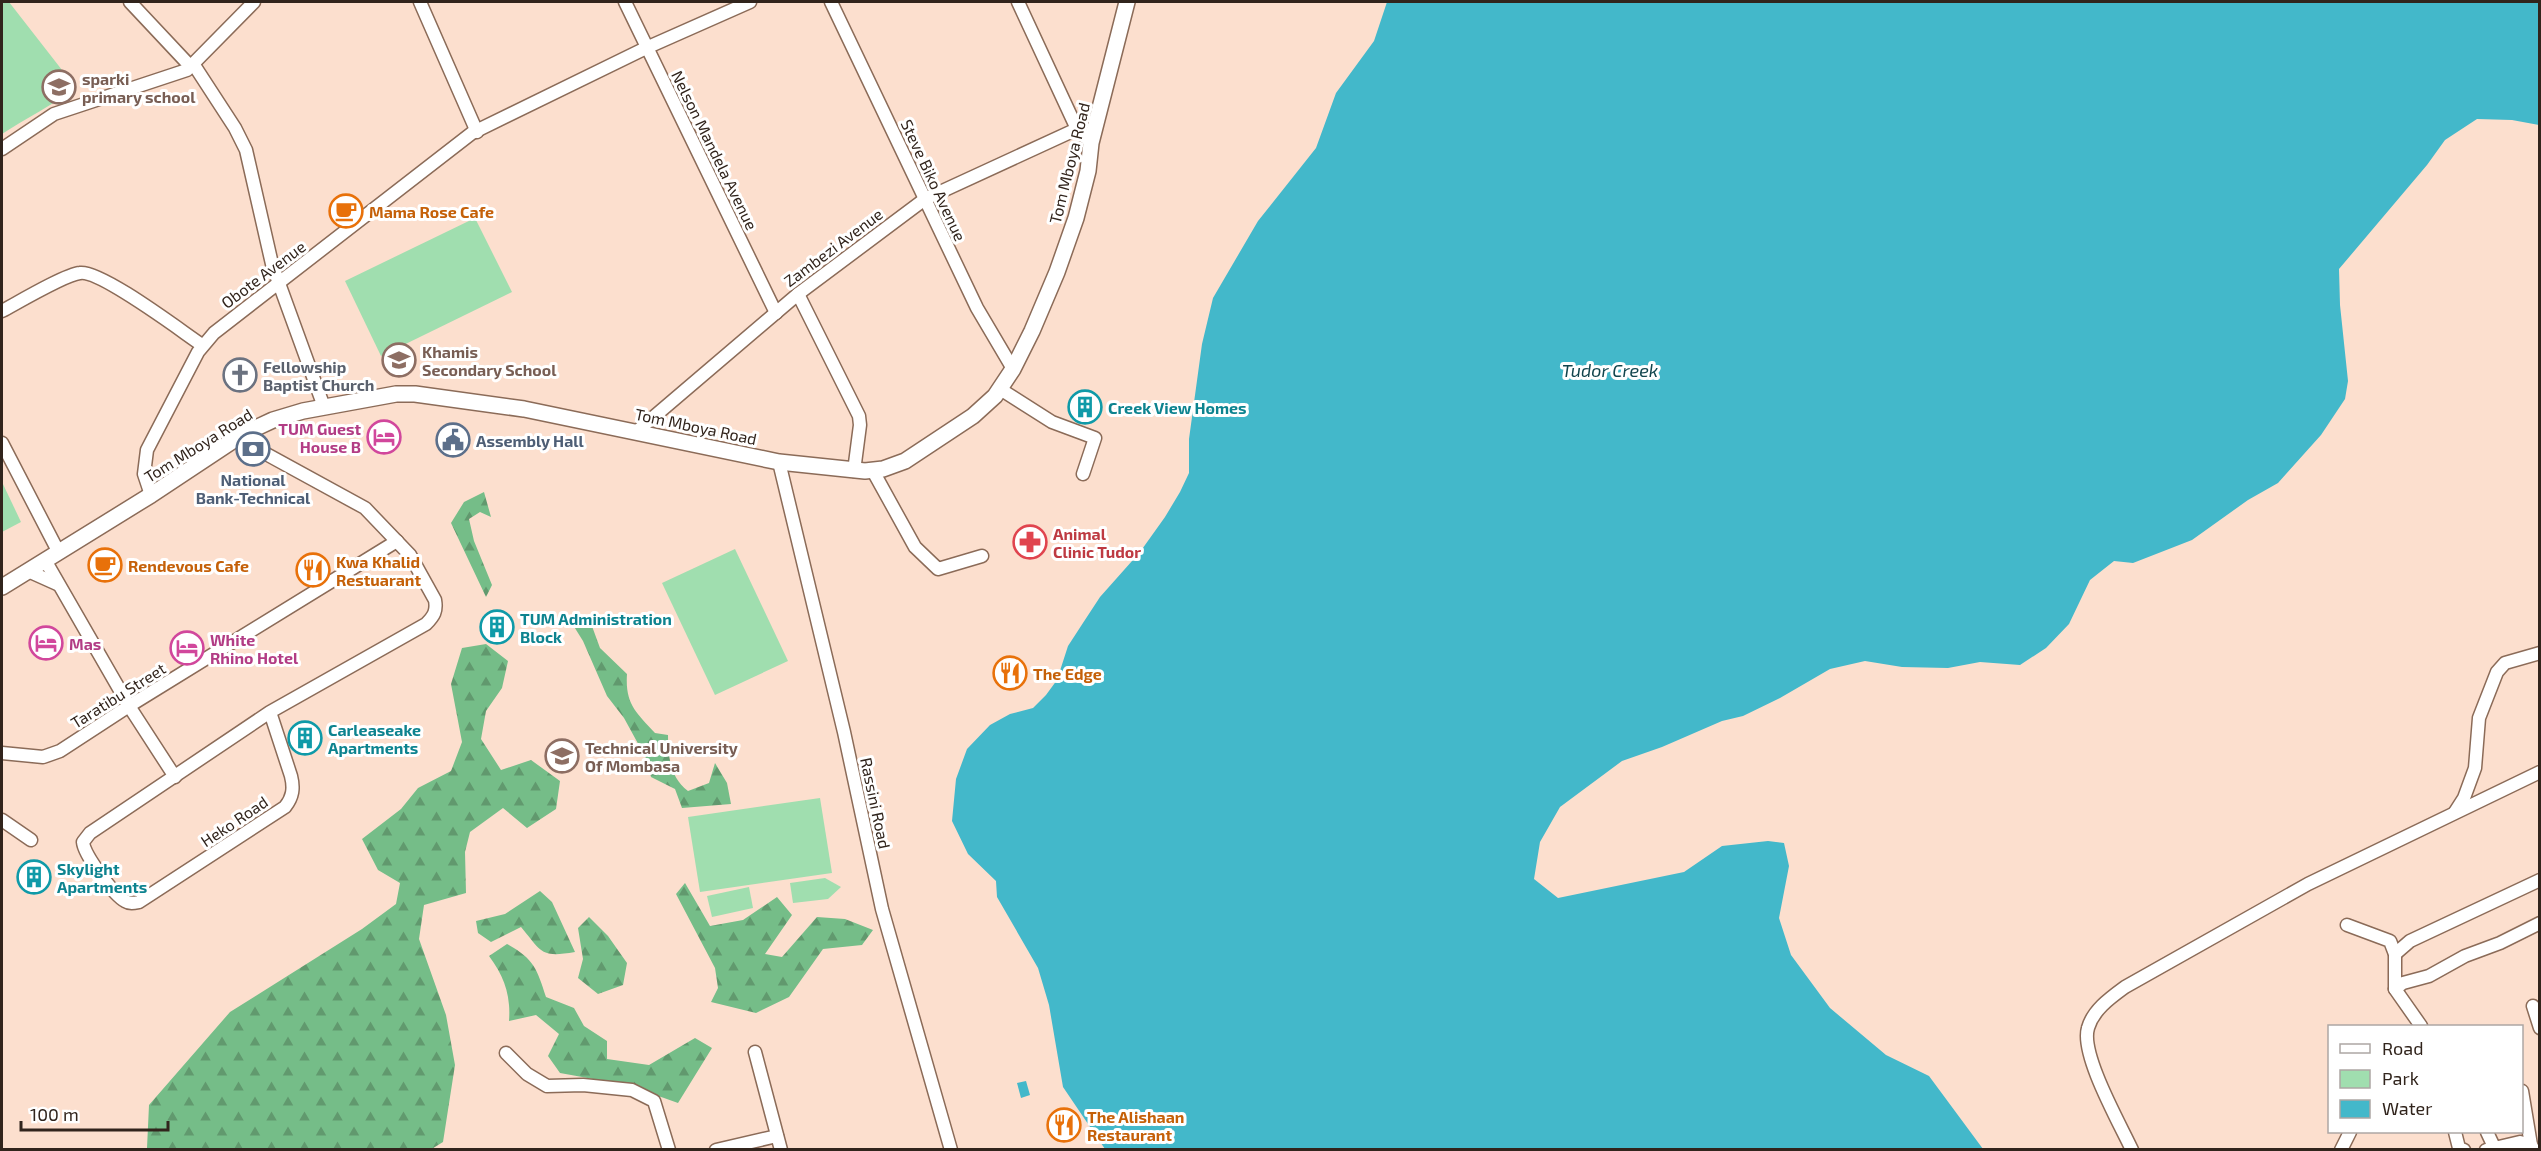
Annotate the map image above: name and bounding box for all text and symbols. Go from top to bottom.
street label: Nelson Mandela Avenue [668,67,762,233]
school or university icon: sparki primary school [41,69,77,105]
place label: sparki primary school [82,69,196,107]
street label: Tom Mboya Road [1045,101,1093,225]
street label: Steve Biko Avenue [898,116,970,244]
cafe icon: Mama Rose Cafe [328,193,364,229]
place label: Mama Rose Cafe [369,202,494,221]
street label: Zambezi Avenue [780,204,886,290]
street label: Obote Avenue [217,236,309,312]
school or university icon: Khamis Secondary School [381,342,417,378]
place label: Khamis Secondary School [422,342,557,380]
church icon: Fellowship Baptist Church [222,357,258,393]
place label: Fellowship Baptist Church [263,357,374,394]
water label: Tudor Creek [1562,359,1658,381]
building icon: Creek View Homes [1067,389,1103,425]
place label: Creek View Homes [1108,398,1247,417]
street label: Tom Mboya Road [140,404,256,486]
street label: Tom Mboya Road [633,404,759,448]
place label: TUM Guest House B [278,419,361,456]
hotel icon: TUM Guest House B [366,419,402,455]
public building icon: Assembly Hall [435,422,471,458]
bank icon: National Bank-Technical [235,431,271,467]
place label: Assembly Hall [476,431,584,451]
place label: National Bank-Technical [196,470,311,507]
pharmacy icon: Animal Clinic Tudor [1012,524,1048,560]
place label: Animal Clinic Tudor [1053,524,1141,561]
cafe icon: Rendevous Cafe [87,547,123,583]
restaurant icon: Kwa Khalid Restuarant [295,552,331,588]
place label: Kwa Khalid Restuarant [336,552,421,589]
place label: Rendevous Cafe [128,556,249,575]
building icon: TUM Administration Block [479,609,515,645]
place label: TUM Administration Block [520,609,672,646]
hotel icon: Mas [28,625,64,661]
hotel icon: White Rhino Hotel [169,630,205,666]
place label: White Rhino Hotel [210,630,299,667]
place label: Mas [69,634,101,653]
restaurant icon: The Edge [992,655,1028,691]
street label: Taratibu Street [67,658,169,732]
place label: The Edge [1033,664,1102,683]
building icon: Carleaseake Apartments [287,720,323,756]
place label: Carleaseake Apartments [328,720,421,757]
school or university icon: Technical University Of Mombasa [544,738,580,774]
place label: Technical University Of Mombasa [585,738,738,775]
street label: Rassini Road [857,756,895,850]
street label: Heko Road [197,792,271,850]
building icon: Skylight Apartments [16,859,52,895]
place label: Skylight Apartments [57,859,147,896]
legend [2328,1025,2523,1133]
text: Road [2382,1037,2423,1059]
text: Park [2382,1067,2419,1089]
scale bar [21,1094,168,1132]
text: Water [2382,1097,2432,1119]
text: 100 m [30,1103,79,1125]
restaurant icon: The Alishaan Restaurant [1046,1107,1082,1143]
place label: The Alishaan Restaurant [1087,1107,1184,1144]

